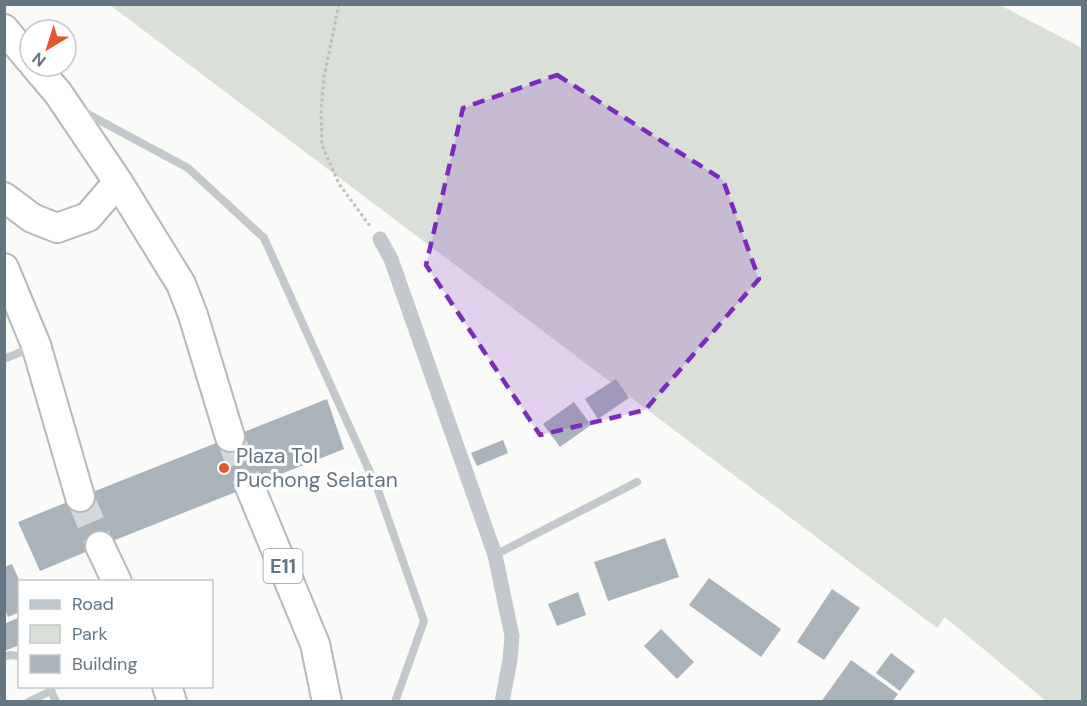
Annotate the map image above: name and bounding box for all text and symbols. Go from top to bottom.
north arrow [18,18,78,78]
text: N [28,48,50,71]
place label: Plaza Tol Puchong Selatan [236,442,398,494]
marker: Plaza Tol Puchong Selatan [217,461,231,475]
road number: E11 [264,549,302,583]
legend [18,580,213,688]
text: Road [72,592,114,616]
text: Park [72,622,108,646]
text: Building [72,652,137,676]

